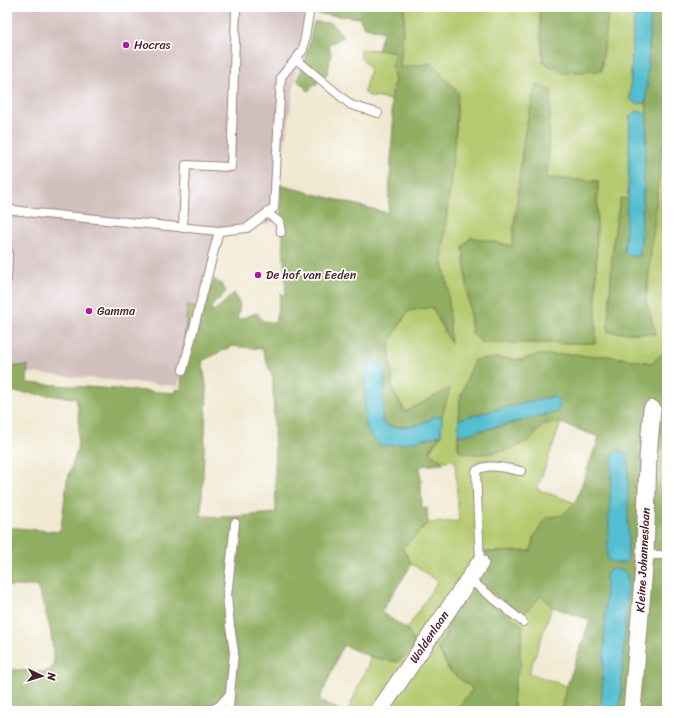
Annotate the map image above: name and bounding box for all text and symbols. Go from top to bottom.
place label: Hocras [134,34,171,56]
marker: Hocras [121,40,131,50]
place label: De hof van Eeden [266,264,357,286]
marker: De hof van Eeden [253,270,263,280]
place label: Gamma [97,300,136,322]
marker: Gamma [84,306,94,316]
street label: Kleine Johanneslaan [629,506,657,613]
street label: Waldenlaan [403,606,455,668]
north arrow [22,656,62,696]
text: N [42,671,61,682]

